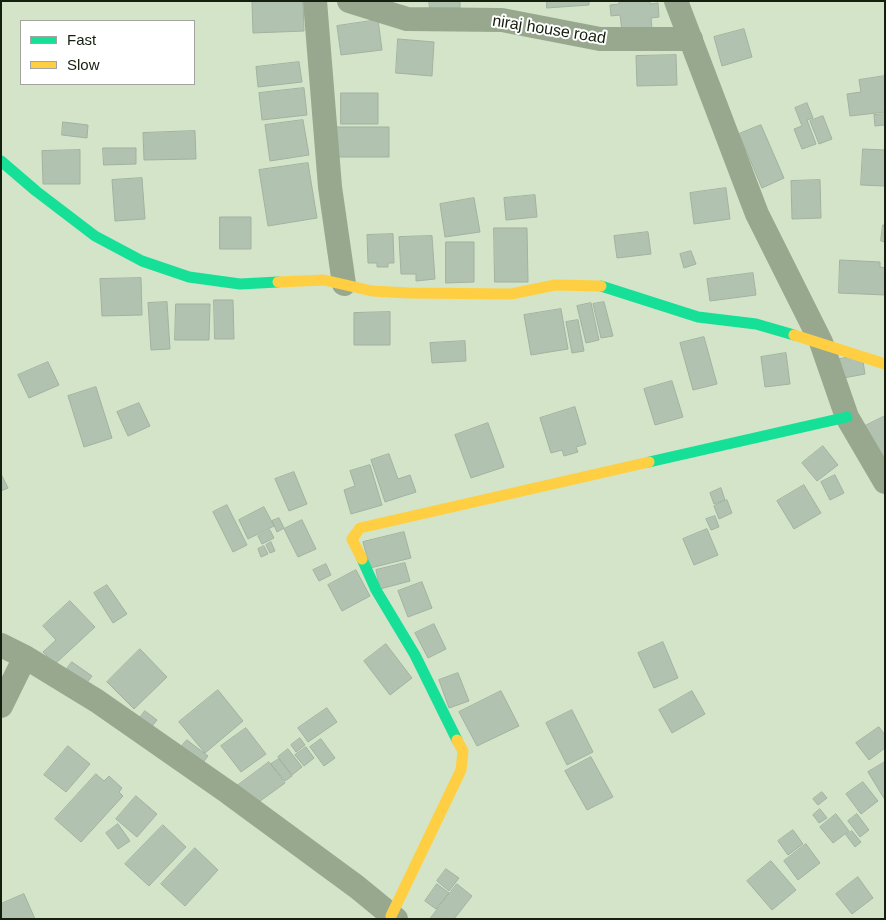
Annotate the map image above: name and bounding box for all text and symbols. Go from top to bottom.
street label: niraj house road [491,12,607,48]
legend [20,20,195,85]
text: Fast [67,31,96,48]
text: Slow [67,56,100,73]

